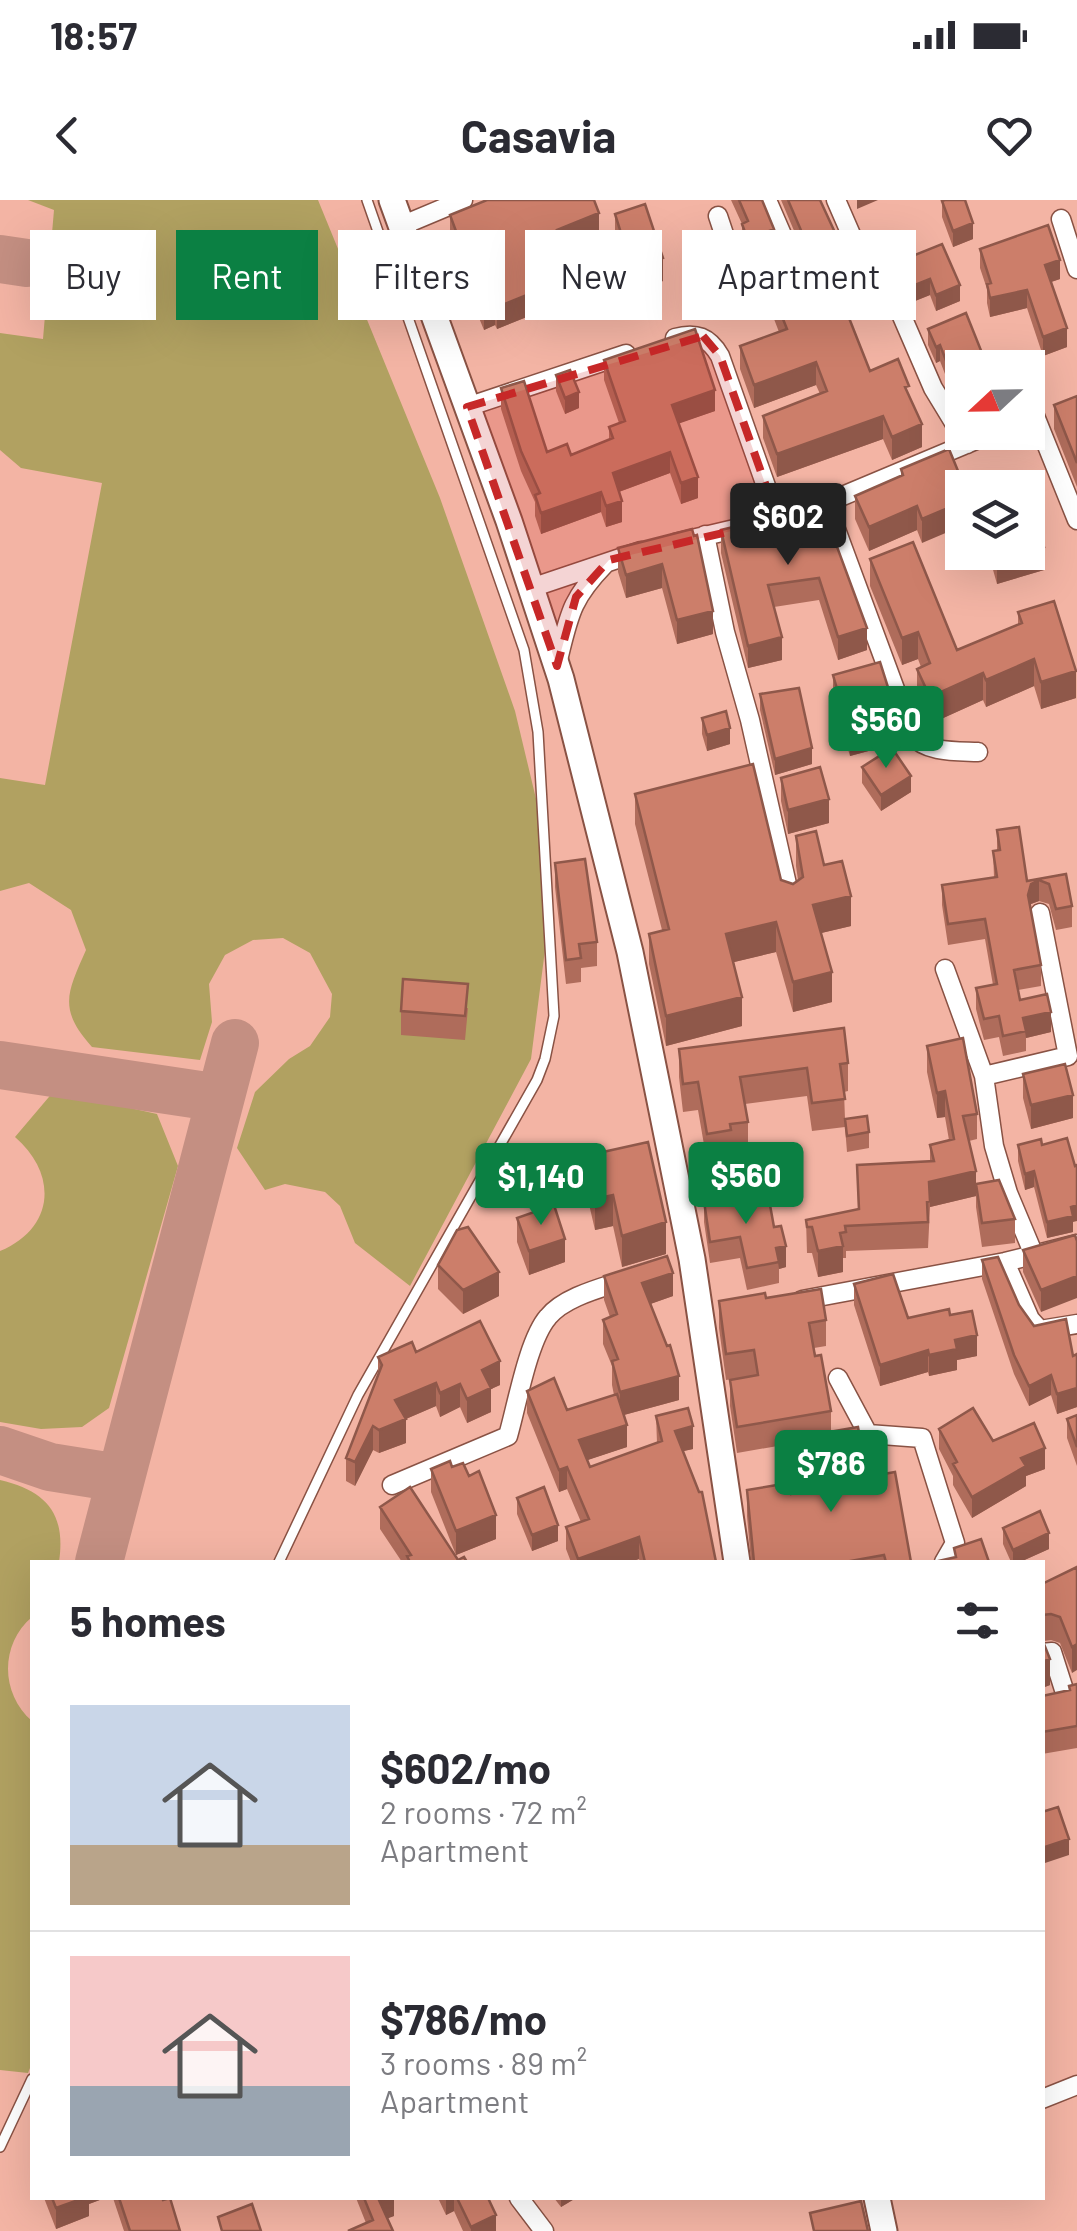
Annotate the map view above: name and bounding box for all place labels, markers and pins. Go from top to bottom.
pin: $602 [729,483,847,568]
pin: $560 [827,686,945,771]
pin: $560 [687,1142,805,1227]
pin: $1,140 [460,1143,622,1228]
pin: $786 [772,1430,890,1515]

